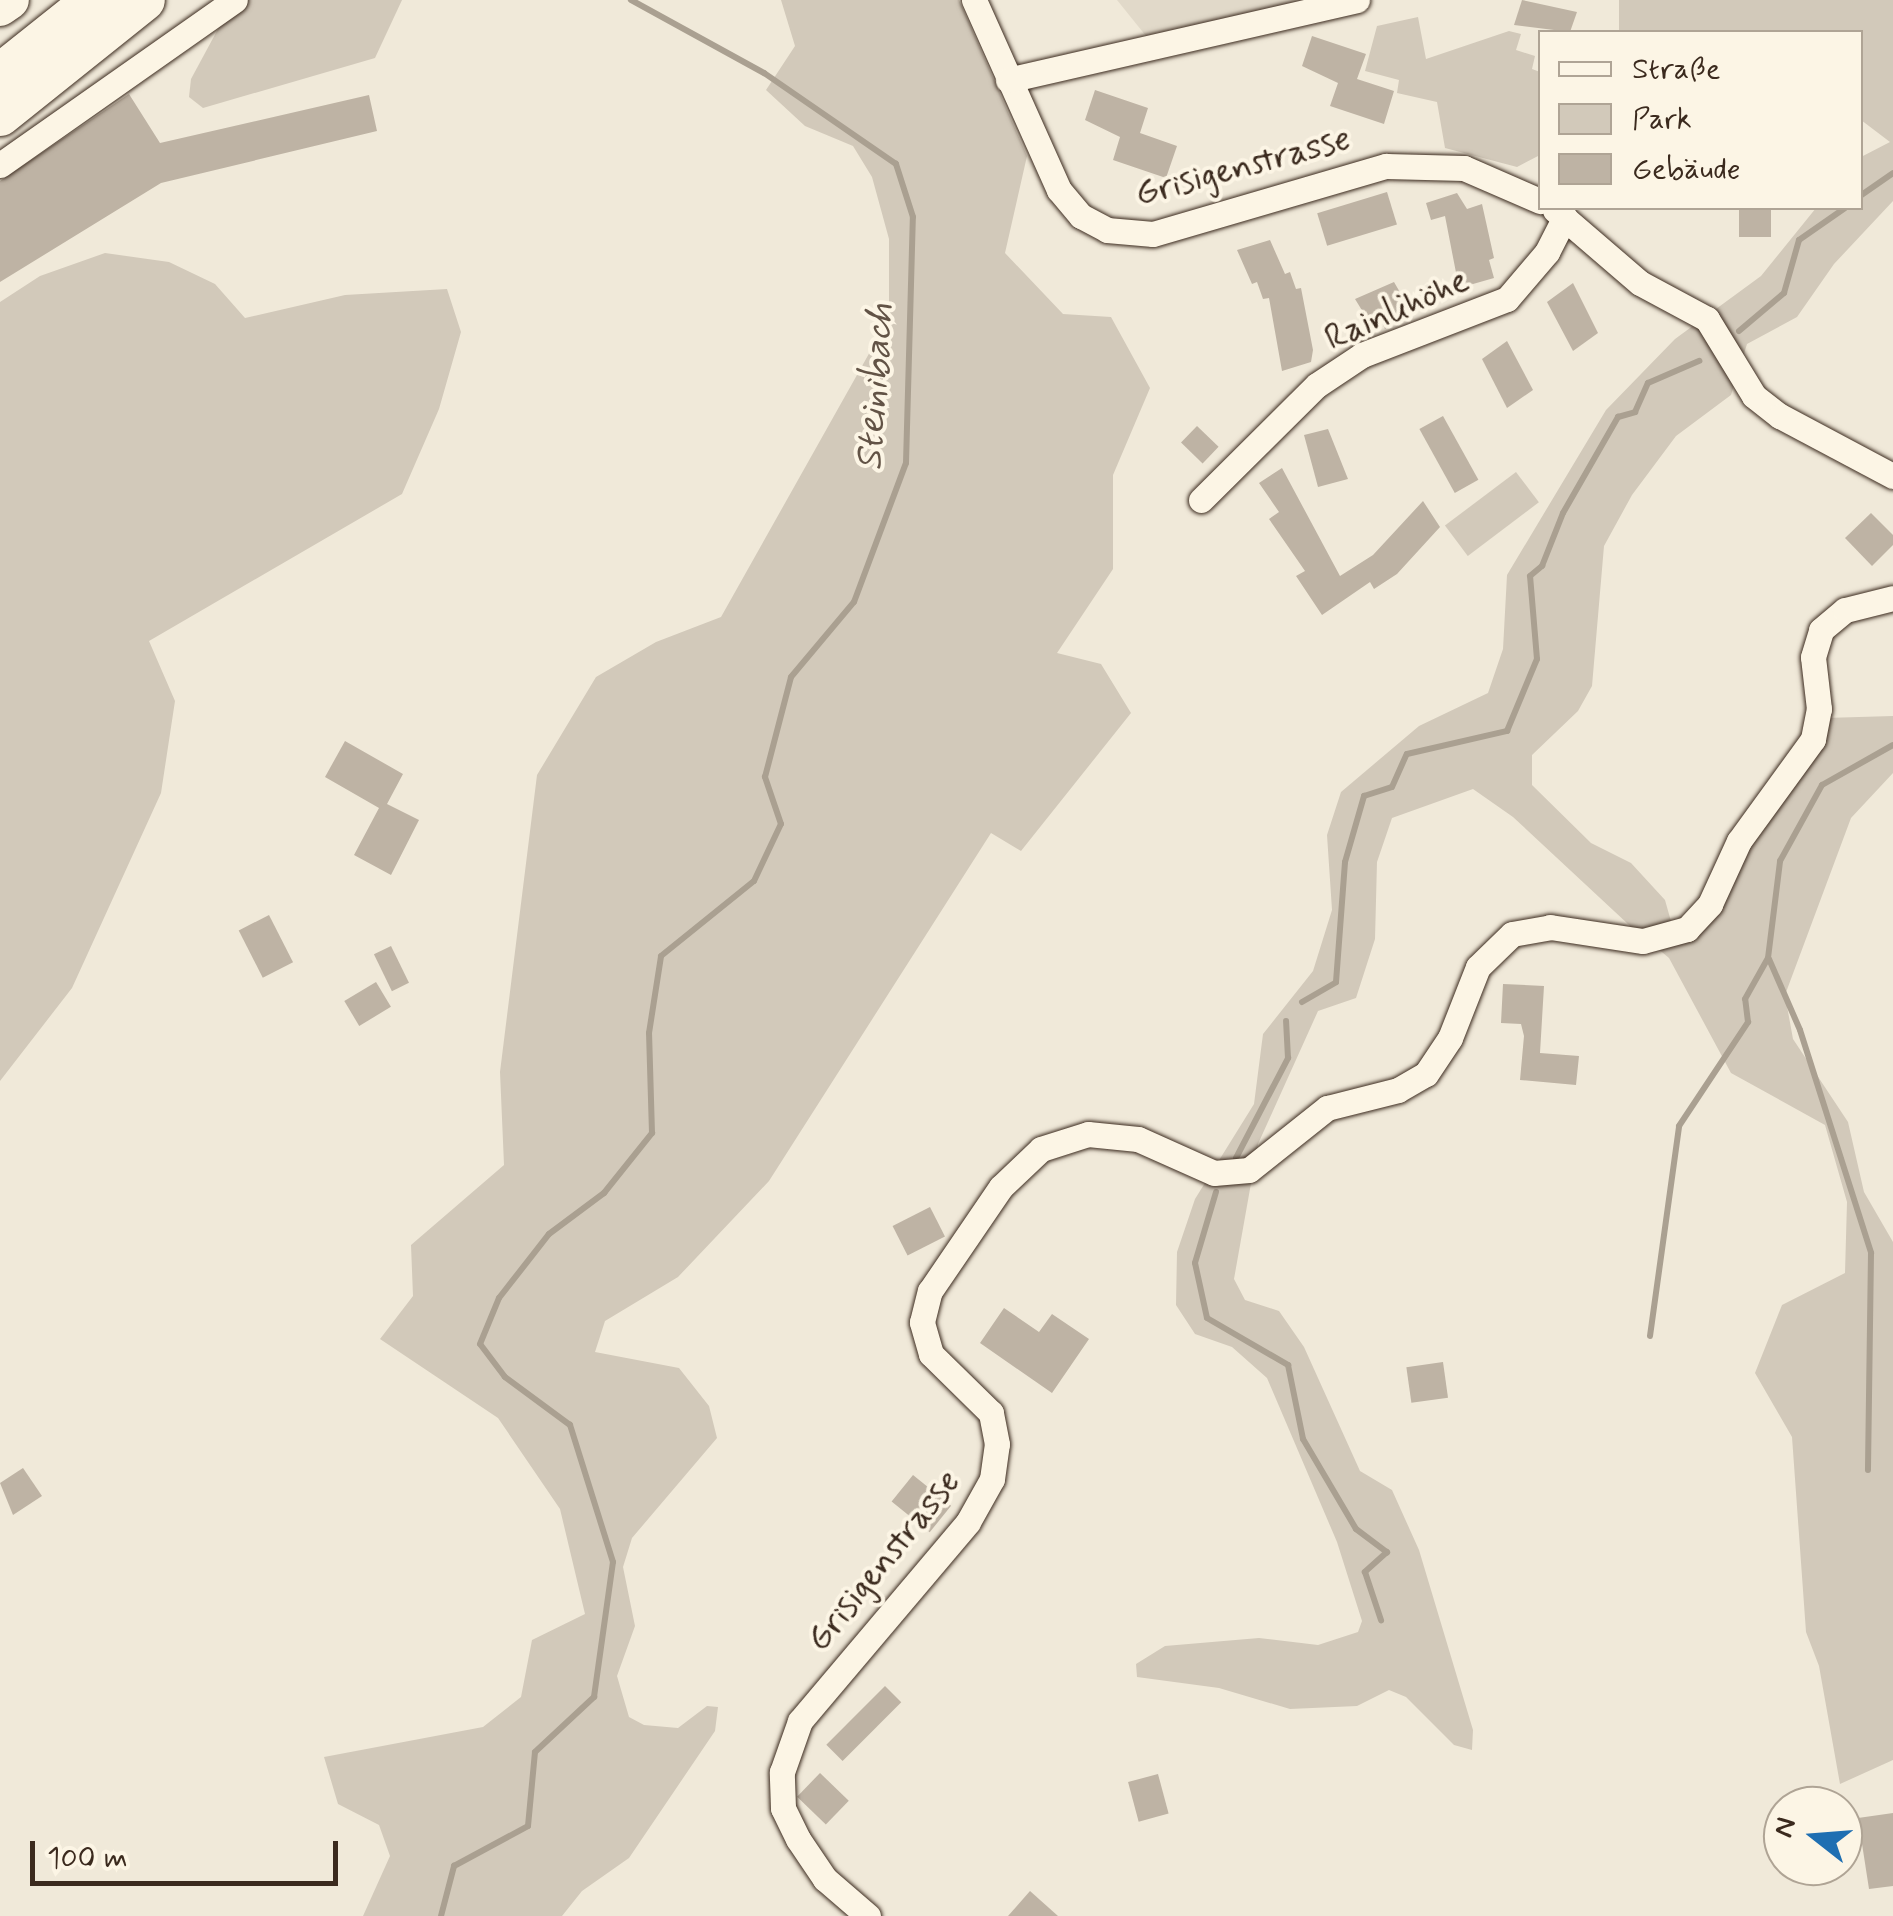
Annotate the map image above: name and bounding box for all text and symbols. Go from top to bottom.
legend [1538,30,1863,210]
text: Straße [1632,50,1720,89]
text: Park [1632,100,1692,139]
street label: Grisigenstrasse [1131,118,1355,216]
text: Gebäude [1632,150,1740,189]
street label: Rainlihöhe [1319,260,1475,360]
water label: Steinibach [847,302,905,472]
street label: Grisigenstrasse [798,1462,970,1660]
north arrow [1763,1786,1863,1886]
text: N [1765,1813,1806,1842]
scale bar [35,1821,342,1883]
text: 100 m [47,1839,128,1878]

